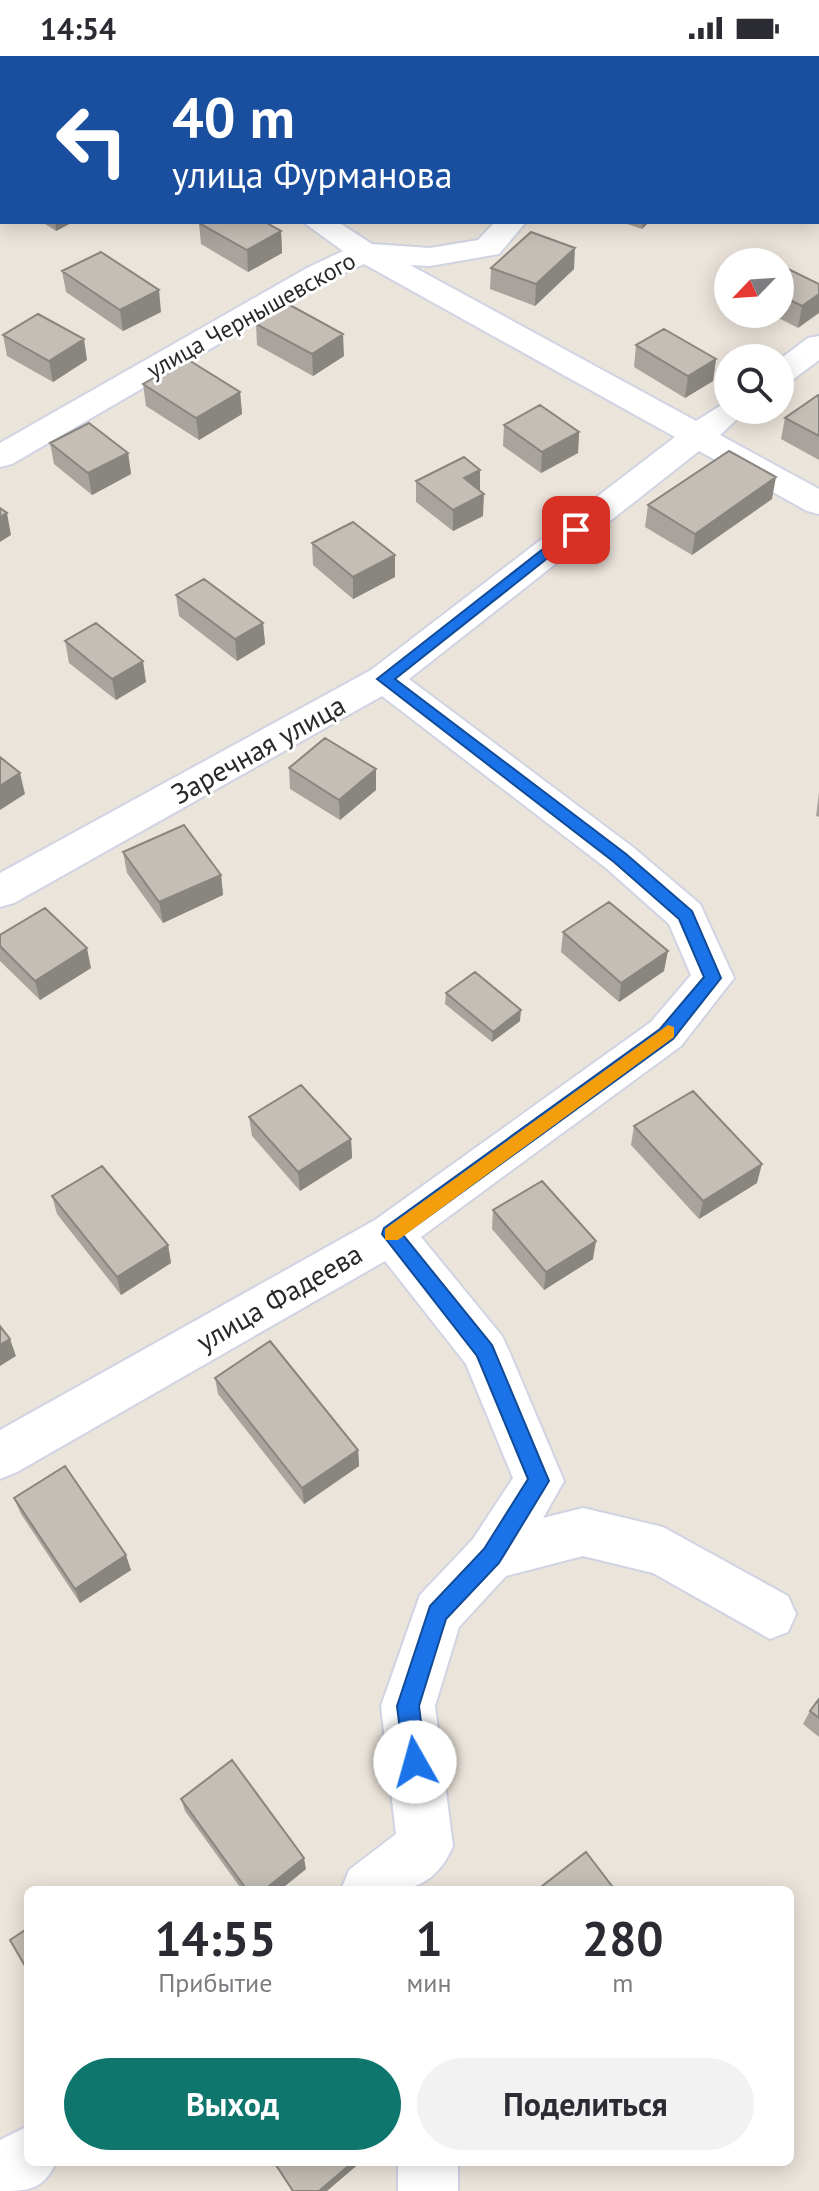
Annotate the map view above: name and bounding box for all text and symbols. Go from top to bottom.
text: 14:54 [40,9,116,48]
text: 40 m [172,81,295,153]
icon: left [40,88,144,192]
text: улица Фурманова [172,151,453,198]
street label: улица Чернышевского [141,245,361,385]
north arrow [714,248,794,328]
map controls [714,248,794,424]
button: search [714,344,794,424]
pin [542,496,610,564]
icon: arrive [554,508,598,552]
street label: Заречная улица [165,686,351,812]
street label: улица Фадеева [189,1235,369,1359]
position arrow [373,1720,457,1804]
text: 14:55 [154,1907,276,1969]
text: 1 [415,1907,443,1969]
text: 280 [582,1907,664,1969]
text: Прибытие [158,1966,272,1999]
text: мин [407,1966,452,1999]
text: m [612,1966,633,1999]
button: Выход [64,2058,401,2150]
button: Поделиться [417,2058,754,2150]

